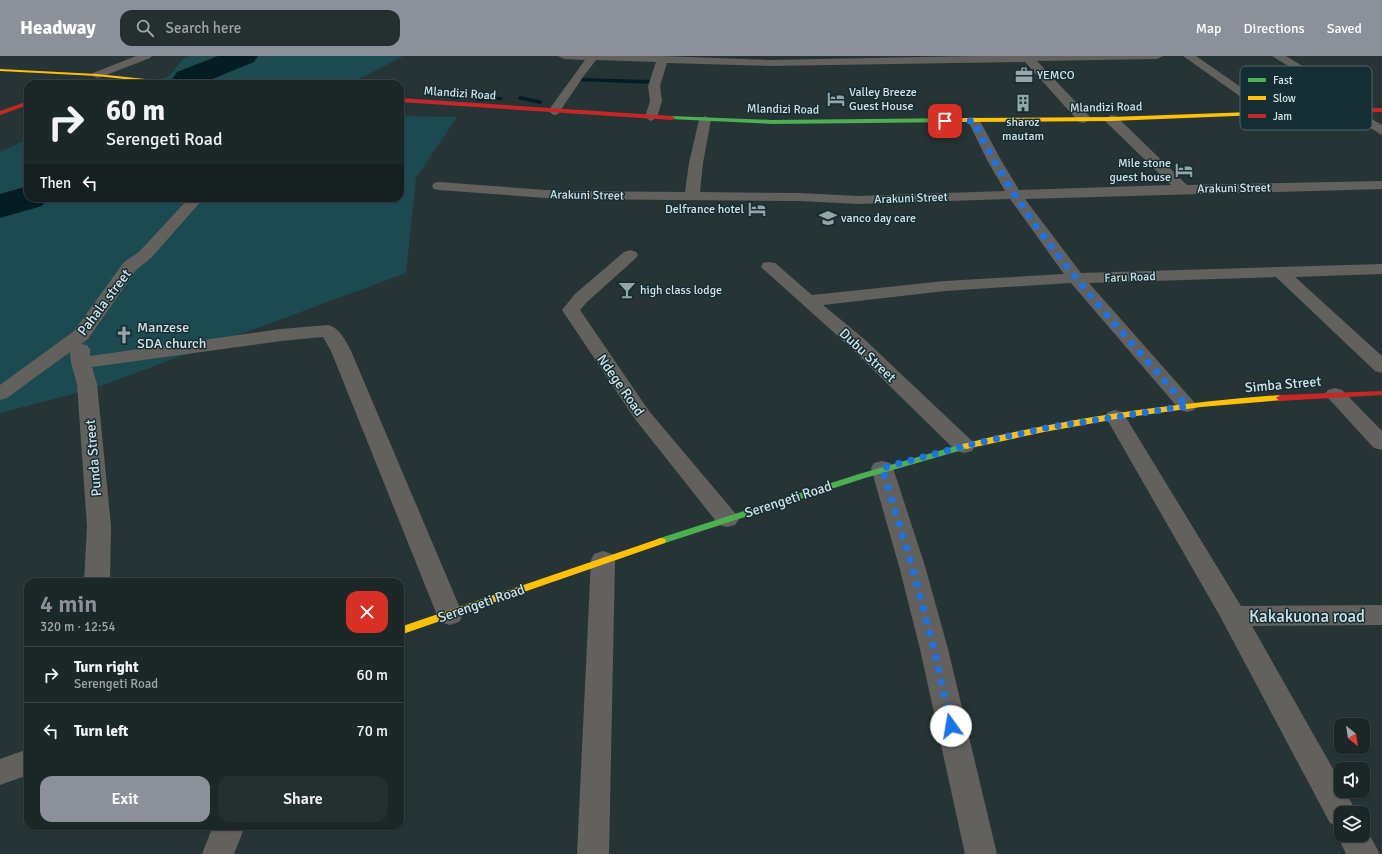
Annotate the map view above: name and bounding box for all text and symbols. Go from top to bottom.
search box [120,10,400,46]
text: Headway [20,16,96,40]
icon: search [134,17,156,39]
text: Search here [166,19,241,37]
text: Map [1196,20,1222,37]
text: Directions [1244,20,1305,37]
text: Saved [1327,20,1362,37]
office icon: YEMCO [1014,65,1034,85]
legend [1240,66,1372,130]
place label: YEMCO [1037,68,1075,83]
text: Fast [1273,74,1293,87]
street label: Mlandizi Road [423,83,497,104]
place label: Valley Breeze Guest House [849,85,917,114]
hotel icon: Valley Breeze Guest House [826,89,846,109]
text: Slow [1273,92,1296,105]
building icon: sharoz mautam [1013,93,1033,113]
text: 60 m [106,94,165,128]
icon: right [40,96,92,148]
street label: Mlandizi Road [1070,99,1142,116]
street label: Mlandizi Road [747,101,819,118]
pin [928,104,962,138]
icon: arrive [934,110,956,132]
text: Jam [1273,110,1292,123]
place label: sharoz mautam [1002,115,1044,144]
text: Serengeti Road [106,128,222,150]
place label: Mile stone guest house [1109,156,1171,185]
hotel icon: Mile stone guest house [1174,160,1194,180]
icon: left [79,172,101,194]
text: Then [40,174,71,192]
street label: Arakuni Street [1197,180,1271,197]
street label: Arakuni Street [550,187,624,204]
street label: Arakuni Street [874,190,948,207]
hotel icon: Delfrance hotel [747,199,767,219]
place label: Delfrance hotel [665,202,744,217]
school or university icon: vanco day care [818,208,838,228]
place label: vanco day care [841,211,916,226]
street label: Pahala street [74,266,135,339]
street label: Faru Road [1104,269,1156,286]
bar icon: high class lodge [617,280,637,300]
place label: high class lodge [640,283,722,298]
place label: Manzese SDA church [137,319,206,352]
church icon: Manzese SDA church [114,325,134,345]
street label: Dubu Street [836,325,900,386]
street label: Ndege Road [593,351,648,419]
street label: Simba Street [1244,373,1322,396]
street label: Punda Street [82,419,105,497]
street label: Serengeti Road [742,477,834,522]
street label: Serengeti Road [436,581,527,626]
text: 4 min [40,589,97,619]
button: close [346,591,388,633]
street label: Kakakuona road [1249,606,1365,627]
text: 320 m · 12:54 [40,619,116,635]
text: Turn right [74,658,139,676]
icon: right [40,664,62,686]
text: 60 m [357,666,388,684]
text: Serengeti Road [74,676,158,692]
position arrow [930,705,972,747]
north arrow [1334,718,1370,754]
map controls [1334,718,1370,842]
icon: left [40,720,62,742]
text: Turn left [74,722,128,740]
text: 70 m [357,722,388,740]
button: sound [1334,762,1370,798]
button: Exit [40,776,210,822]
button: Share [218,776,388,822]
button: layers [1334,806,1370,842]

